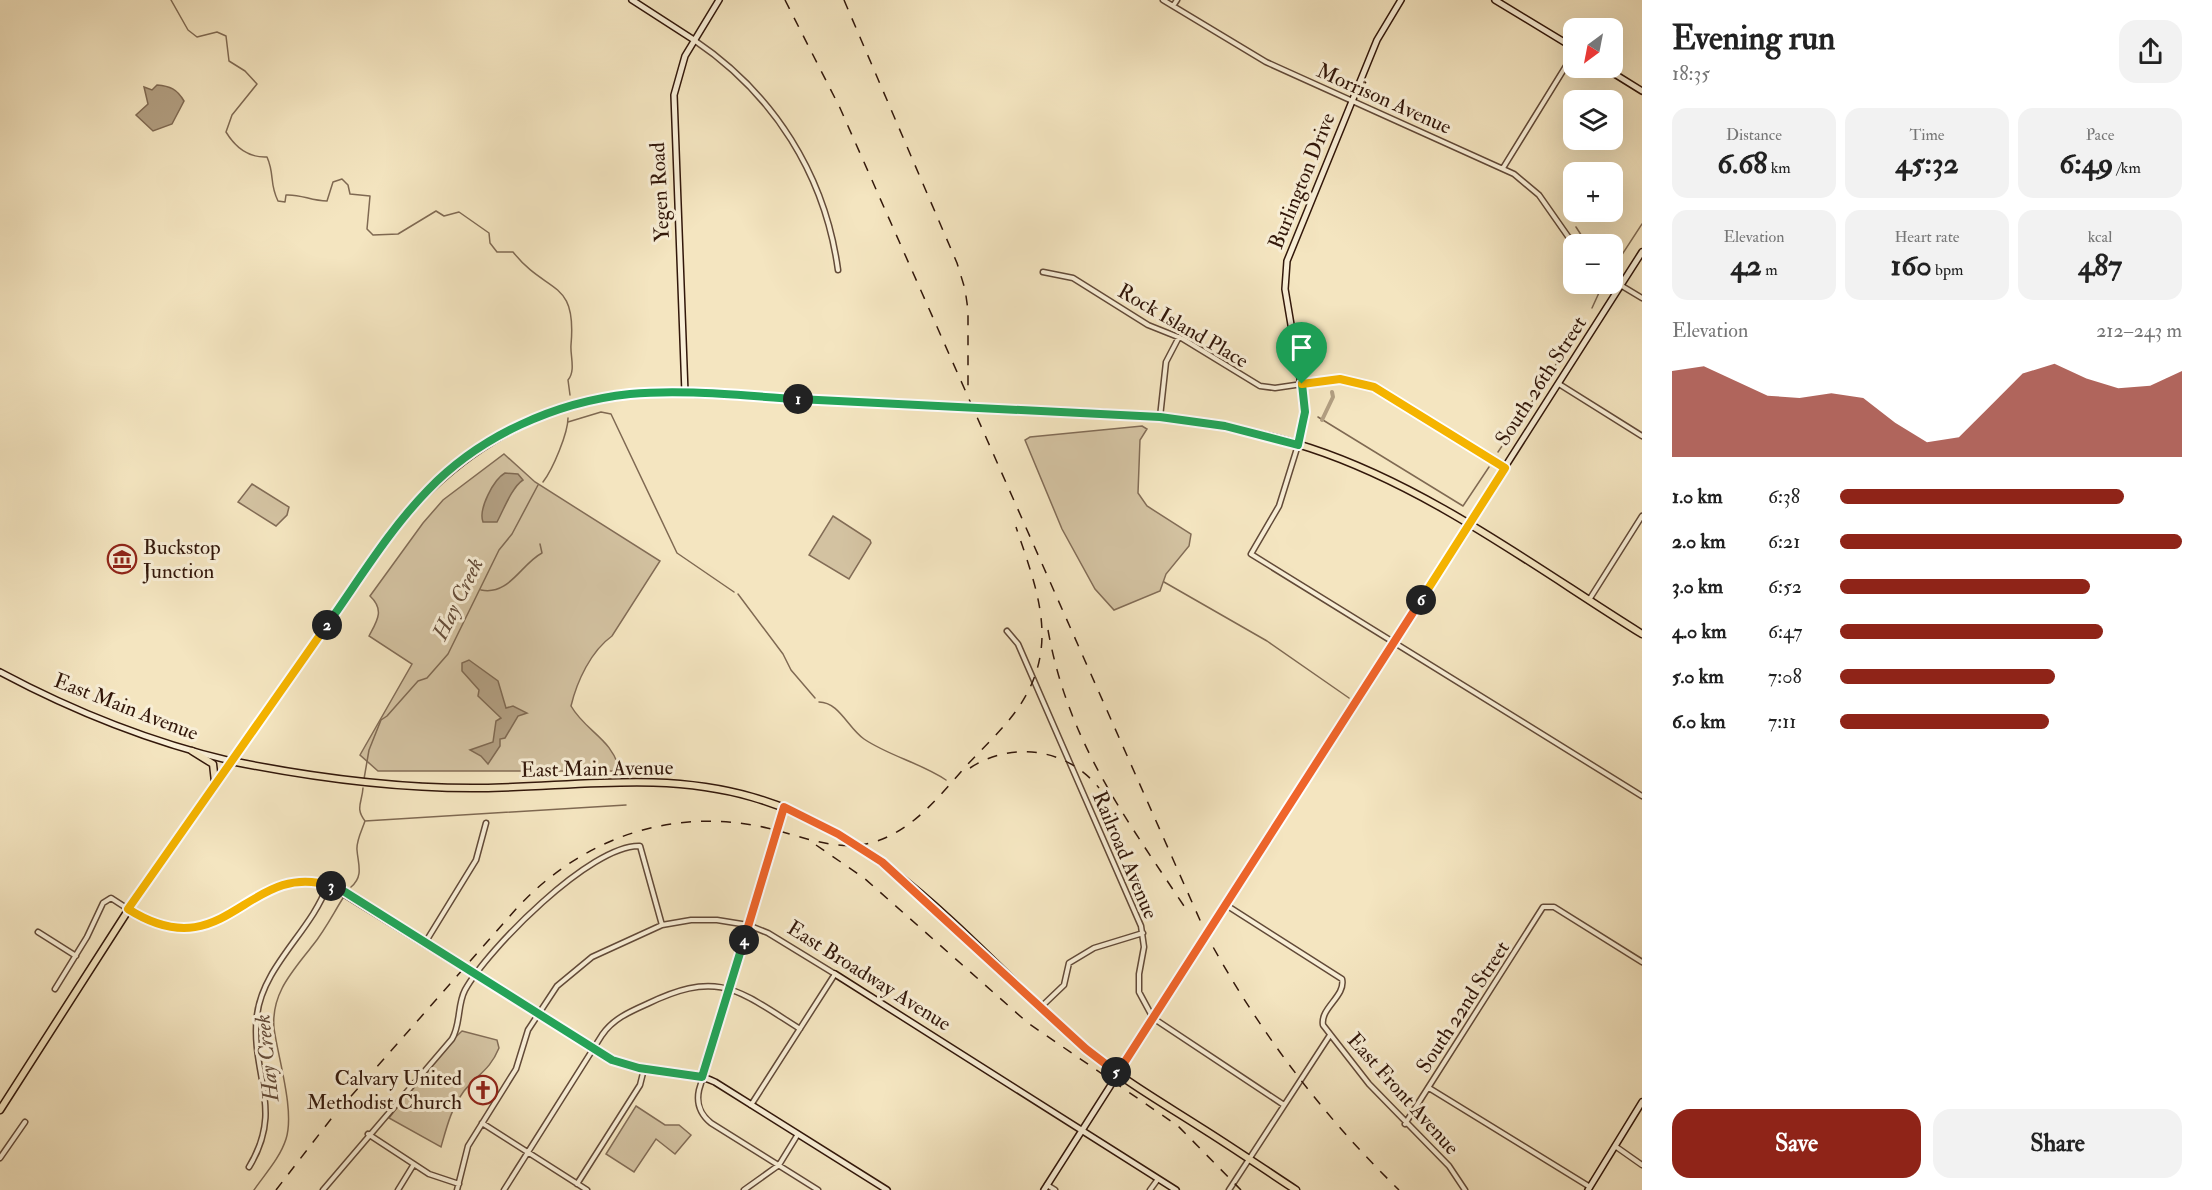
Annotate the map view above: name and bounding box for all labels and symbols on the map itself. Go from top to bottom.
north arrow [1563,18,1623,78]
street label: Morrison Avenue [1312,57,1456,141]
street label: Burlington Drive [1262,109,1342,253]
street label: Yegen Road [644,141,676,242]
street label: Rock Island Place [1113,278,1253,374]
street label: South 26th Street [1489,311,1593,451]
pin [1276,322,1327,384]
pin: 1 [783,384,813,414]
place label: Buckstop Junction [142,534,221,585]
museum icon: Buckstop Junction [106,543,138,575]
water label: Hay Creek [426,553,490,645]
pin: 6 [1406,585,1436,615]
pin: 2 [312,610,342,640]
street label: East Main Avenue [50,667,202,747]
street label: East Main Avenue [520,754,674,784]
street label: Railroad Avenue [1086,787,1164,923]
pin: 3 [316,871,346,901]
street label: East Broadway Avenue [782,915,956,1037]
pin: 4 [729,925,759,955]
street label: South 22nd Street [1410,936,1516,1078]
water label: Hay Creek [248,1013,286,1104]
street label: East Front Avenue [1341,1027,1465,1161]
pin: 5 [1101,1057,1131,1087]
place label: Calvary United Methodist Church [307,1065,463,1116]
church icon: Calvary United Methodist Church [467,1074,499,1106]

